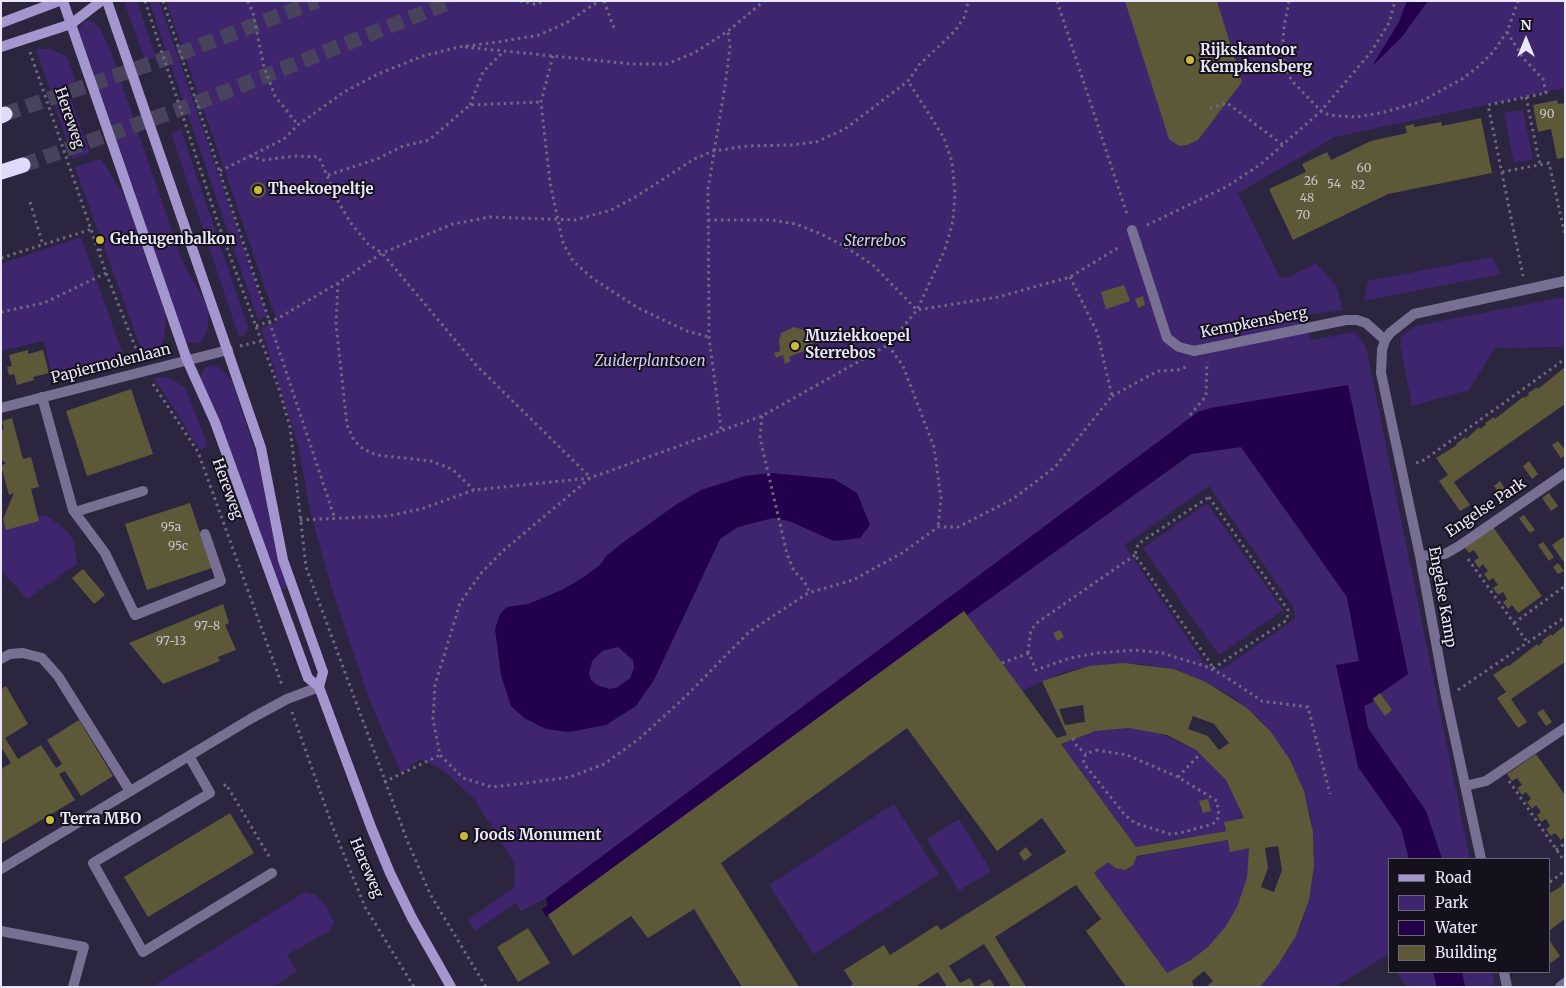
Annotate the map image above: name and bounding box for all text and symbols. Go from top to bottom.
north arrow [1501,15,1551,65]
text: N [1520,16,1532,34]
place label: Rijkskantoor Kempkensberg [1200,42,1312,77]
marker: Rijkskantoor Kempkensberg [1184,54,1196,66]
street label: Hereweg [50,85,88,151]
house number: 90 [1539,108,1555,122]
house number: 60 [1357,162,1371,176]
house number: 26 [1304,175,1318,189]
house number: 54 [1327,178,1341,192]
house number: 82 [1351,179,1365,193]
place label: Theekoepeltje [268,181,373,199]
marker: Theekoepeltje [252,184,264,196]
house number: 48 [1300,192,1314,206]
house number: 70 [1296,209,1310,223]
place label: Geheugenbalkon [110,231,235,249]
park label: Sterrebos [844,233,906,251]
marker: Geheugenbalkon [94,234,106,246]
street label: Kempkensberg [1199,304,1309,342]
place label: Muziekkoepel Sterrebos [805,328,910,363]
street label: Papiermolenlaan [49,340,173,388]
marker: Muziekkoepel Sterrebos [789,340,801,352]
park label: Zuiderplantsoen [595,353,705,371]
street label: Hereweg [208,456,246,522]
street label: Engelse Park [1442,475,1530,541]
house number: 95a [161,521,181,535]
house number: 95c [168,540,188,554]
street label: Engelse Kamp [1424,545,1460,649]
house number: 97-8 [194,620,220,634]
house number: 97-13 [156,635,186,649]
place label: Terra MBO [60,811,141,829]
marker: Terra MBO [44,814,56,826]
place label: Joods Monument [474,827,601,845]
marker: Joods Monument [458,830,470,842]
street label: Hereweg [345,835,387,901]
legend [1388,858,1551,973]
text: Road [1435,868,1471,887]
text: Park [1435,893,1468,912]
text: Water [1435,918,1477,937]
text: Building [1435,943,1497,962]

